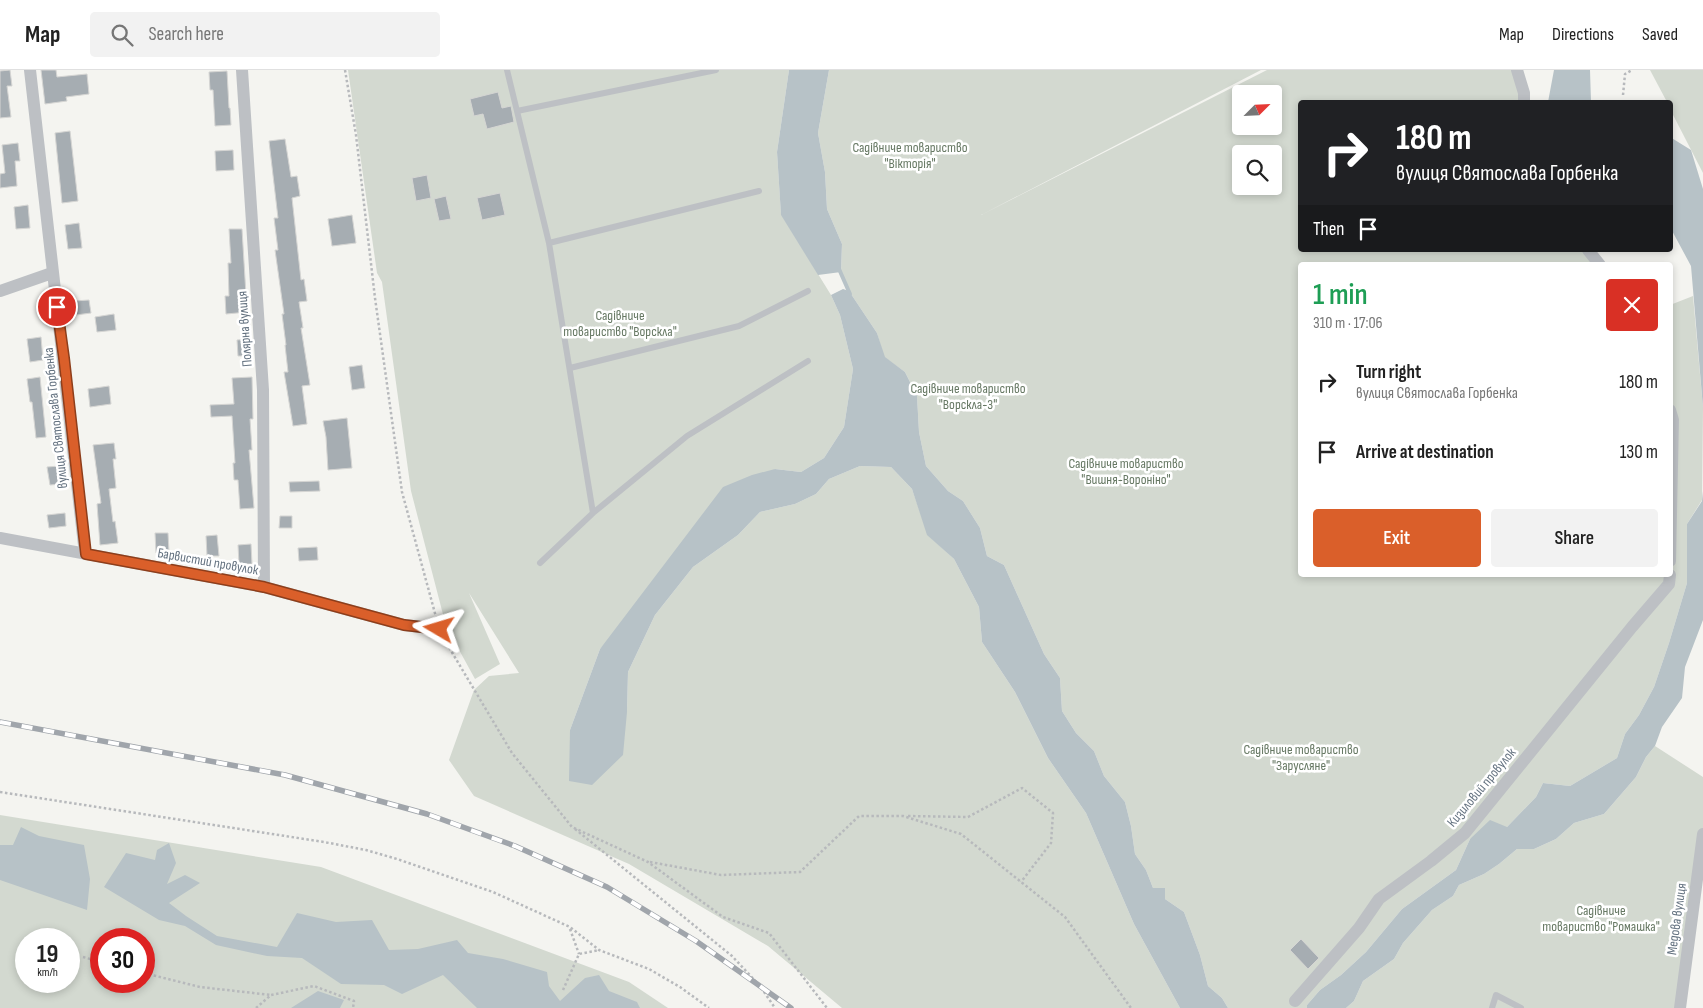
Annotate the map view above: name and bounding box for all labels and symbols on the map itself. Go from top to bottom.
north arrow [1232,85,1282,135]
park label: Садівниче товариство "Вікторія" [852,139,968,172]
pin [36,286,78,328]
street label: Полярна вулиця [233,291,256,367]
park label: Садівниче товариство "Ворскла" [563,307,677,340]
street label: вулиця Святослава Горбенка [40,347,71,489]
park label: Садівниче товариство "Ворскла-3" [910,380,1026,413]
park label: Садівниче товариство "Вишня-Вороніно" [1068,455,1184,488]
street label: Барвистий провулок [156,544,260,579]
position arrow [412,602,464,654]
park label: Садівниче товариство "Зарусляне" [1243,741,1359,774]
street label: Кизиловий провулок [1443,744,1520,830]
street label: Медова вулиця [1663,882,1690,956]
park label: Садівниче товариство "Ромашка" [1542,902,1660,935]
speed limit sign: 30 [90,928,155,993]

